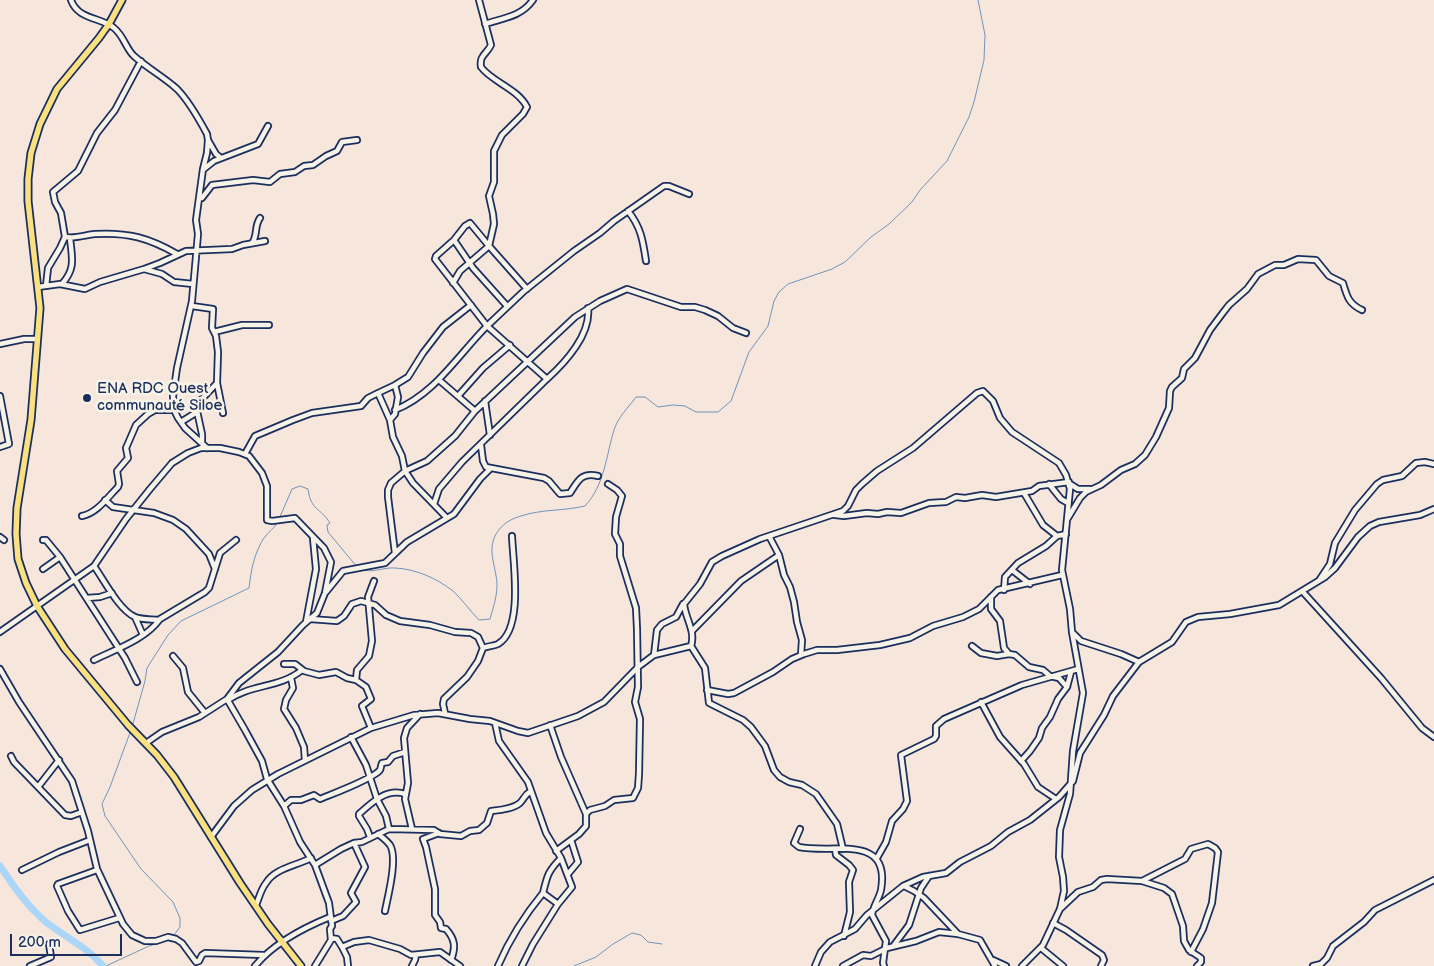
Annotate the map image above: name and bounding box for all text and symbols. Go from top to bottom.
place label: ENA RDC Ouest communauté Siloe [97,380,222,415]
marker: ENA RDC Ouest communauté Siloe [81,392,93,404]
scale bar [12,924,125,956]
text: 200 m [18,933,61,952]

